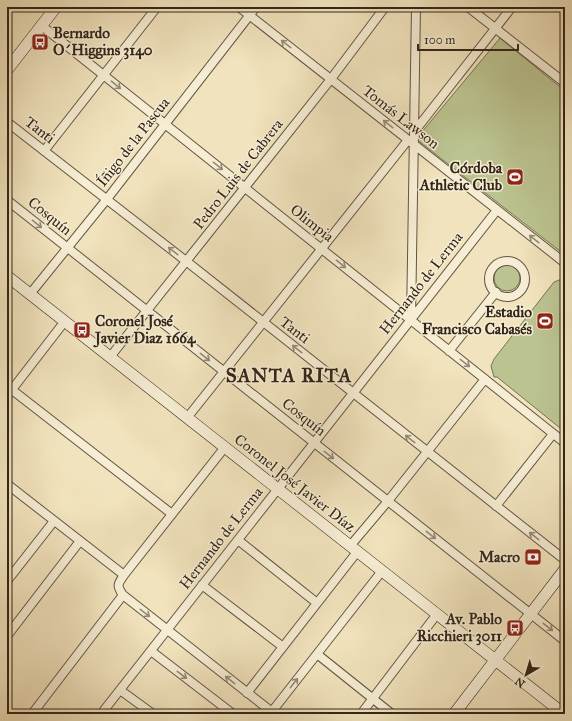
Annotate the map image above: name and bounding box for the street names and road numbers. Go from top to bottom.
street label: Tomás Lawson [359,81,443,153]
street label: Íñigo de la Pascua [92,93,174,190]
street label: Tanti [21,113,59,147]
street label: Pedro Luis de Cabrera [189,115,287,233]
street label: Cosquín [24,193,75,240]
street label: Olimpia [287,200,338,246]
street label: Hernando de Lerma [376,228,467,338]
street label: Tanti [276,313,314,347]
street label: Cosquín [278,394,330,441]
street label: Coronel José Javier Díaz [230,430,359,537]
street label: Hernando de Lerma [176,483,267,593]

